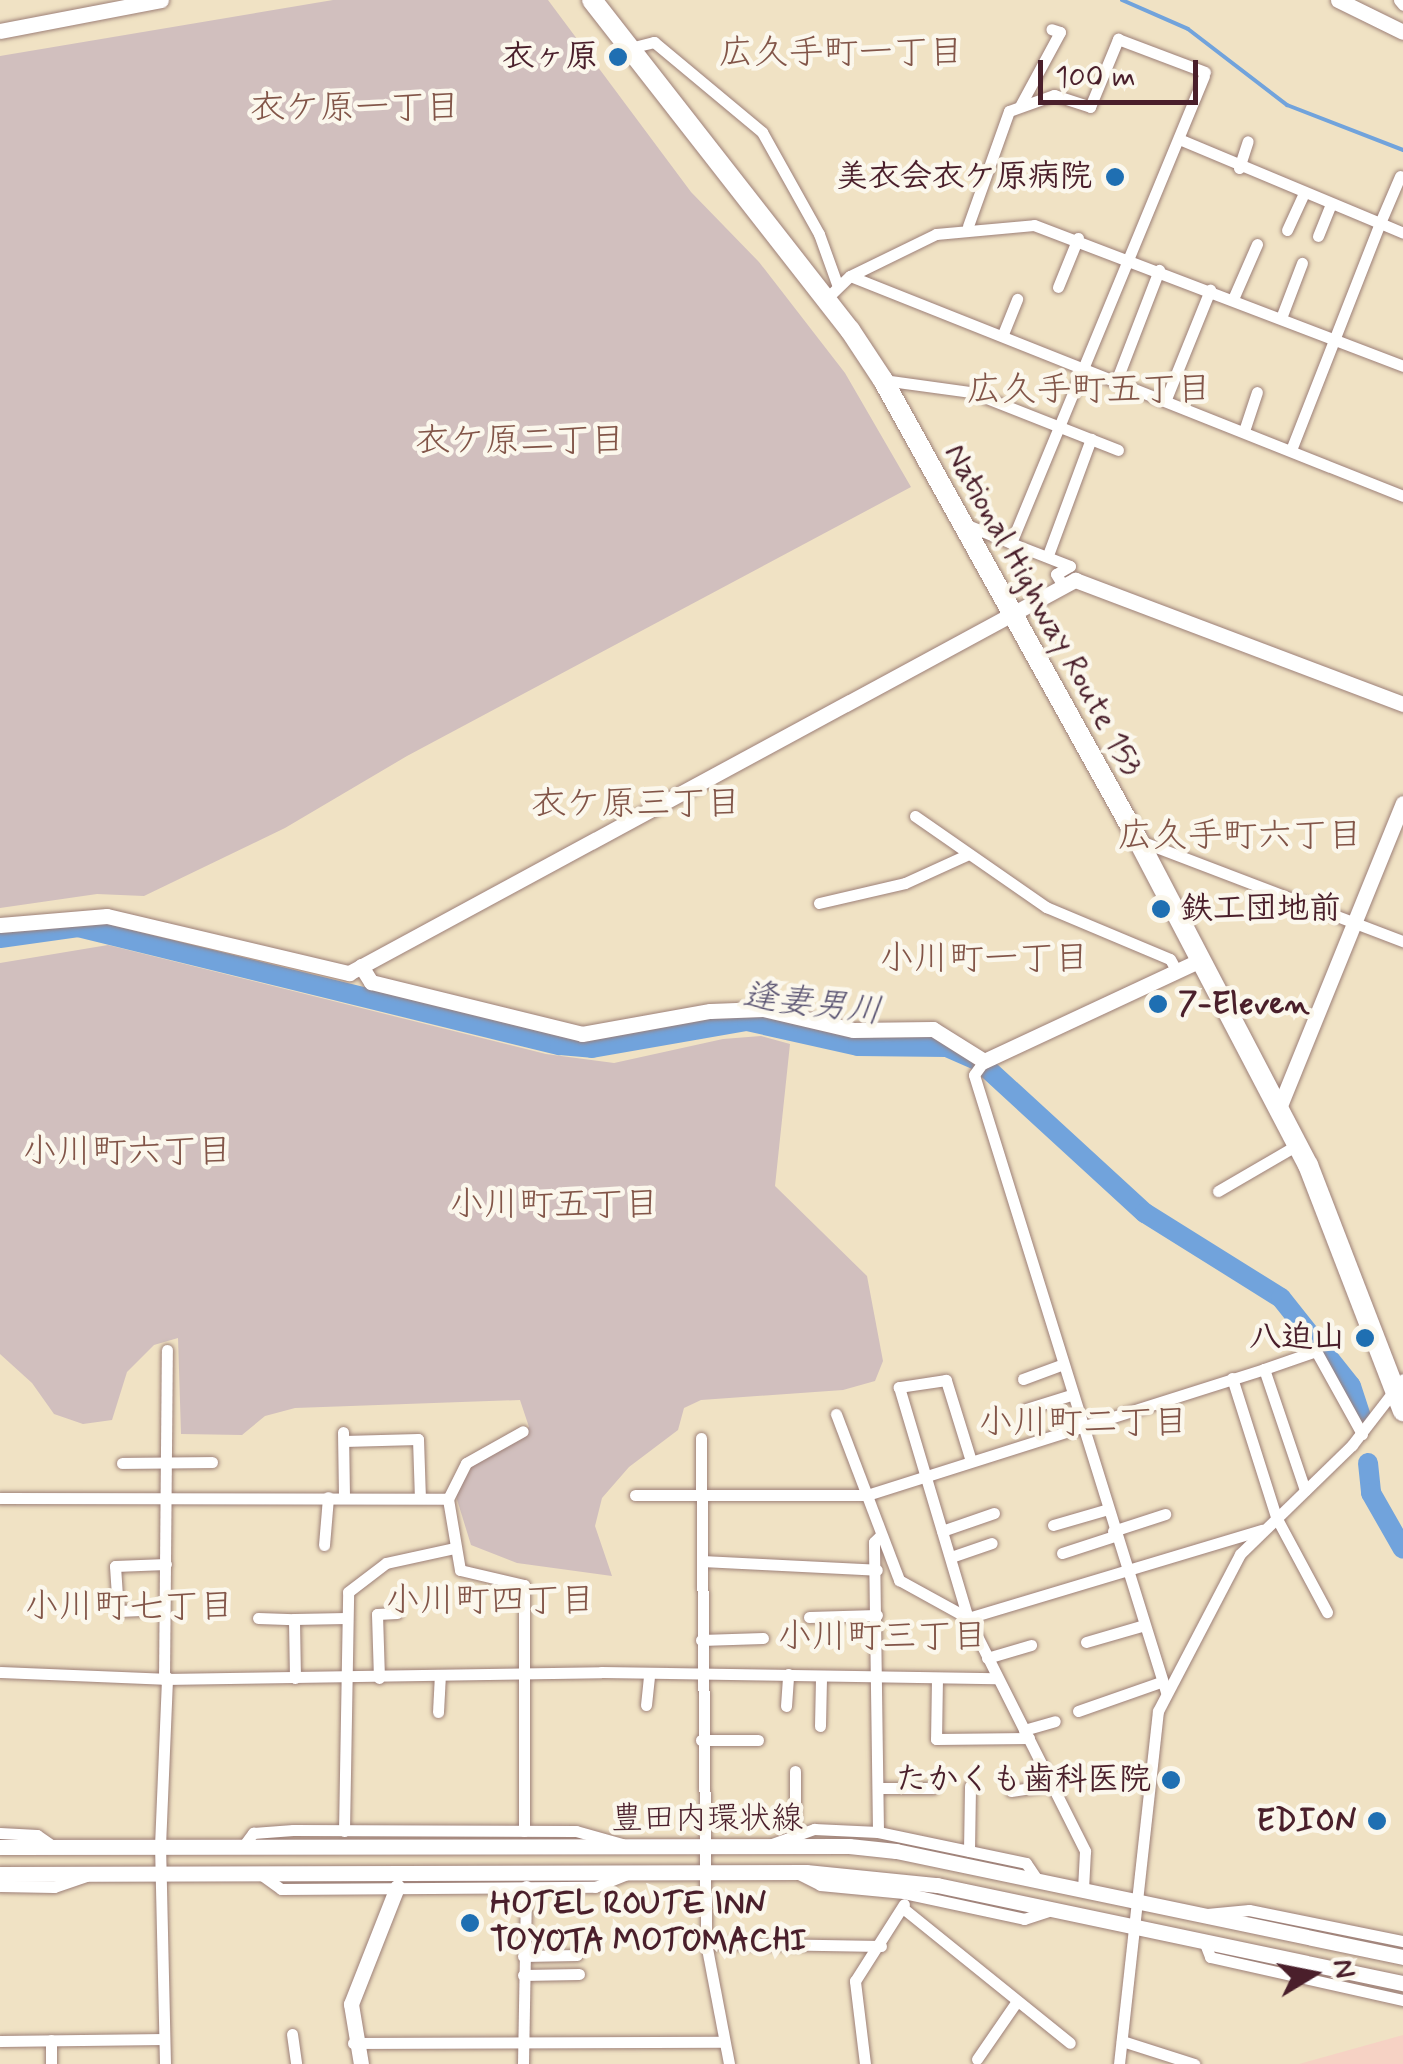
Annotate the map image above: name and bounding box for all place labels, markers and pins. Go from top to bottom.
place label: 衣ヶ原 [502,38,598,76]
marker: 衣ヶ原 [607,46,629,68]
place label: 美衣会衣ケ原病院 [836,158,1092,196]
marker: 美衣会衣ケ原病院 [1102,164,1128,190]
place label: 鉄工団地前 [1181,890,1341,928]
marker: 鉄工団地前 [1150,898,1172,920]
place label: 7-Eleven [1178,985,1310,1023]
marker: 7-Eleven [1147,993,1169,1015]
place label: 八迫山 [1249,1319,1345,1357]
marker: 八迫山 [1354,1327,1376,1349]
place label: たかくも歯科医院 [895,1761,1151,1799]
marker: たかくも歯科医院 [1160,1769,1182,1791]
place label: EDION [1256,1802,1357,1840]
marker: EDION [1366,1810,1388,1832]
place label: HOTEL ROUTE INN TOYOTA MOTOMACHI [490,1886,807,1961]
marker: HOTEL ROUTE INN TOYOTA MOTOMACHI [459,1912,481,1934]

